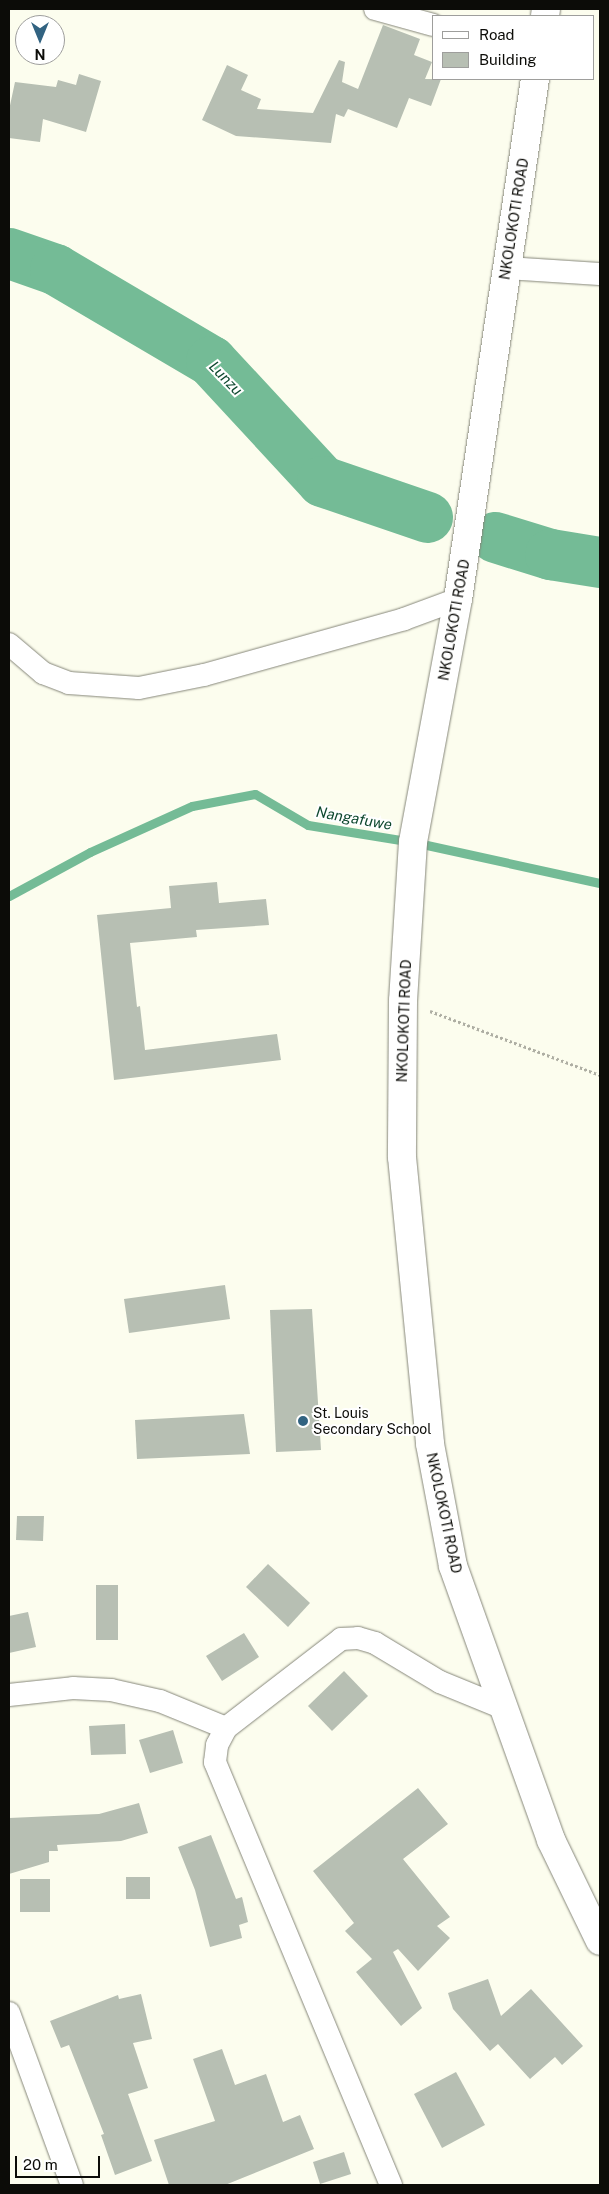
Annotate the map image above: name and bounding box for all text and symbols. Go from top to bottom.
north arrow [15,15,65,65]
legend [432,15,594,80]
text: Road [479,26,515,43]
text: N [35,46,45,62]
text: Building [479,51,537,68]
street label: NKOLOKOTI ROAD [496,157,532,281]
water label: Lunzu [205,357,247,399]
street label: NKOLOKOTI ROAD [435,558,473,682]
water label: Nangafuwe [315,802,393,834]
street label: NKOLOKOTI ROAD [393,959,415,1083]
place label: St. Louis Secondary School [313,1405,432,1438]
marker: St. Louis Secondary School [297,1415,309,1427]
street label: NKOLOKOTI ROAD [423,1451,465,1575]
scale bar [18,2146,102,2178]
text: 20 m [23,2156,58,2173]

